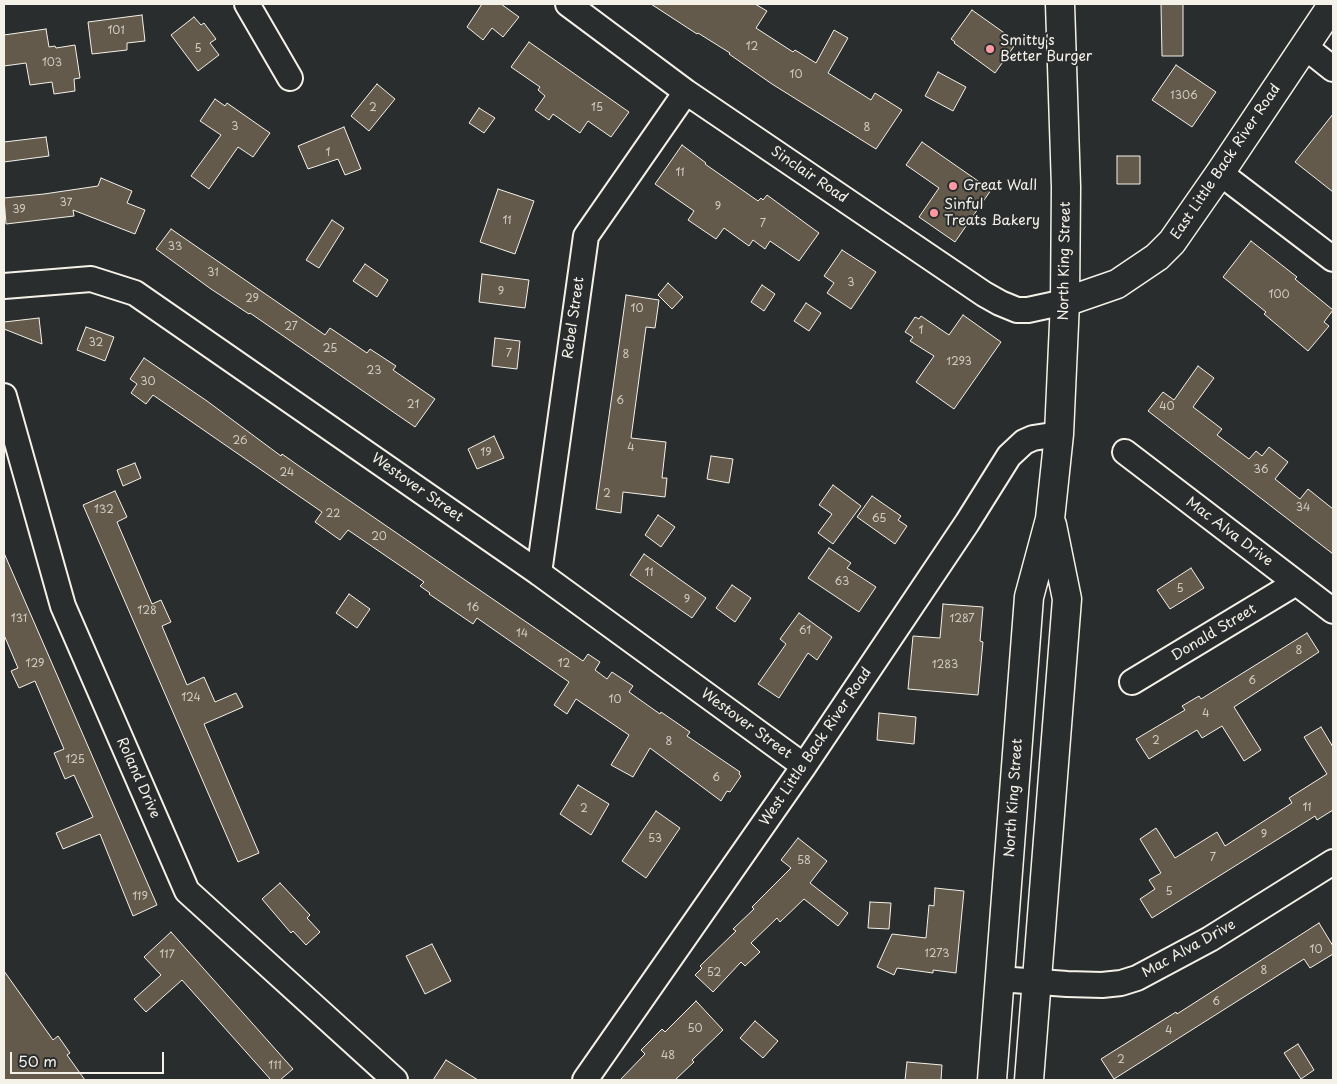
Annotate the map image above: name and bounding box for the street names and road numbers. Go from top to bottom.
street label: East Little Back River Road [1168,81,1284,243]
street label: Sinclair Road [767,143,851,207]
street label: North King Street [1056,201,1074,321]
street label: Rebel Street [560,276,588,360]
street label: Westover Street [368,450,466,526]
street label: Mac Alva Drive [1182,494,1276,570]
street label: Donald Street [1169,601,1259,665]
street label: West Little Back River Road [757,665,875,829]
street label: Westover Street [697,685,795,763]
street label: Roland Drive [113,735,163,821]
street label: North King Street [1001,738,1027,858]
street label: Mac Alva Drive [1139,916,1239,982]

